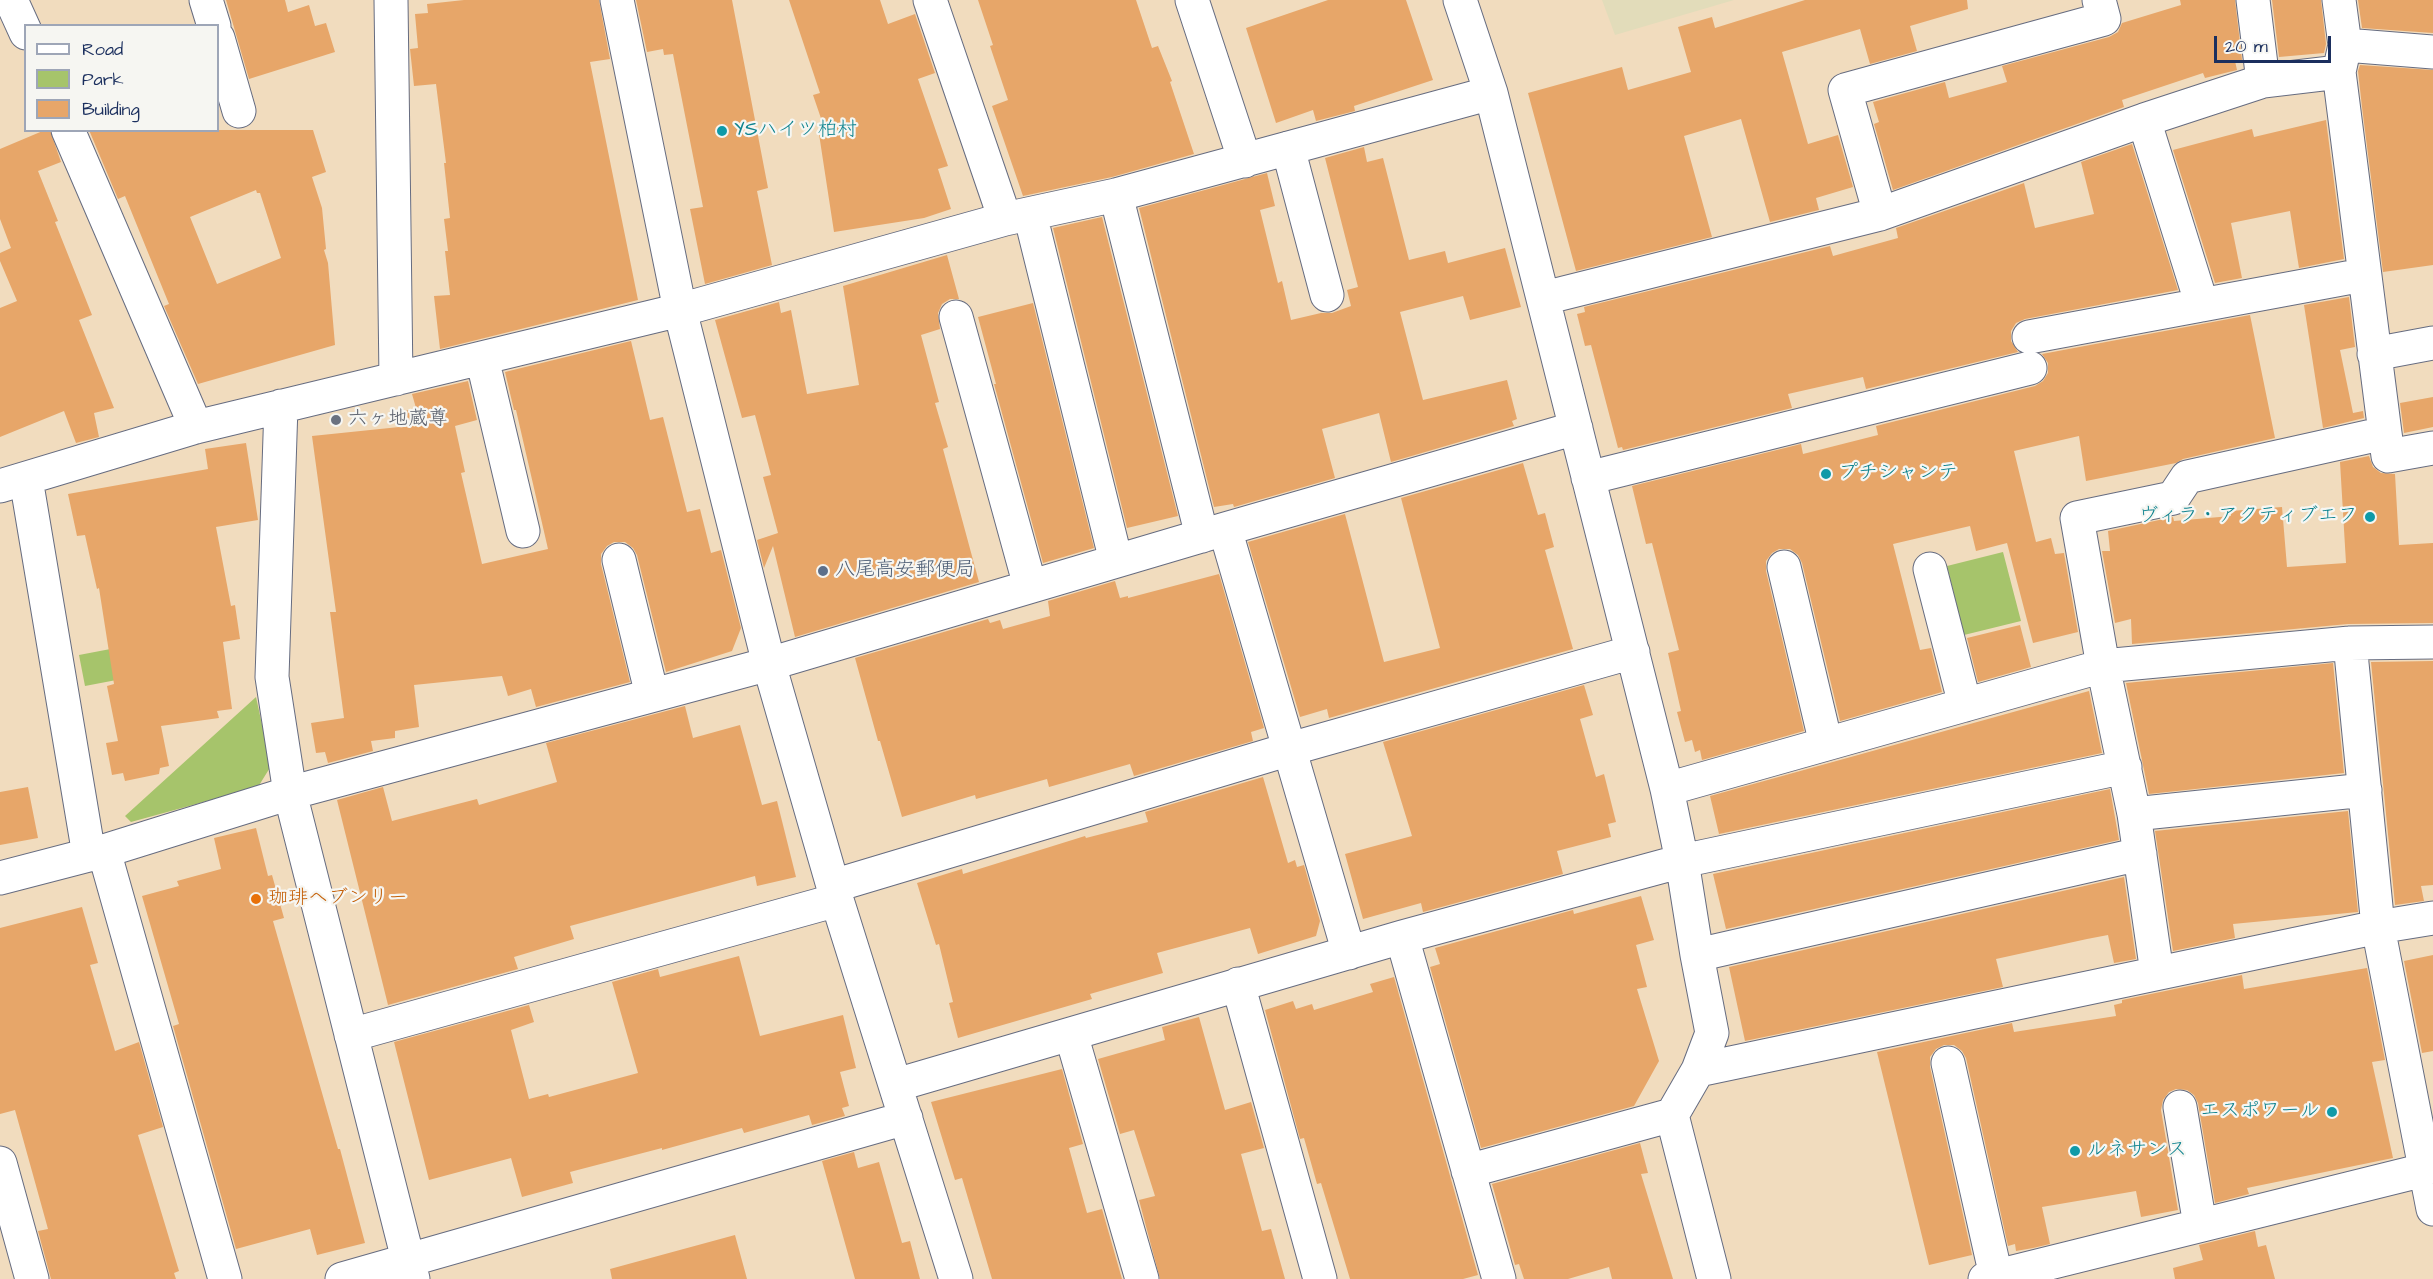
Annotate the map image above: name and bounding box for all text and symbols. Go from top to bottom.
legend [24,24,219,132]
scale bar [2217,24,2334,62]
text: 20 m [2225,34,2268,59]
text: Road [82,37,123,62]
text: Park [82,67,124,92]
text: Building [82,97,140,122]
place label: YSハイツ柏村 [734,119,858,143]
marker: YSハイツ柏村 [715,124,729,138]
place label: 六ヶ地蔵尊 [348,408,448,432]
marker: 六ヶ地蔵尊 [329,413,343,427]
place label: プチシャンテ [1838,462,1958,486]
marker: プチシャンテ [1819,467,1833,481]
place label: ヴィラ・アクティブエフ [2138,505,2358,529]
marker: ヴィラ・アクティブエフ [2363,510,2377,524]
place label: 八尾高安郵便局 [835,559,975,583]
marker: 八尾高安郵便局 [816,564,830,578]
place label: 珈琲ヘブンリー [268,887,408,911]
marker: 珈琲ヘブンリー [249,892,263,906]
place label: エスポワール [2200,1100,2320,1124]
marker: エスポワール [2325,1105,2339,1119]
place label: ルネサンス [2087,1139,2187,1163]
marker: ルネサンス [2068,1144,2082,1158]

